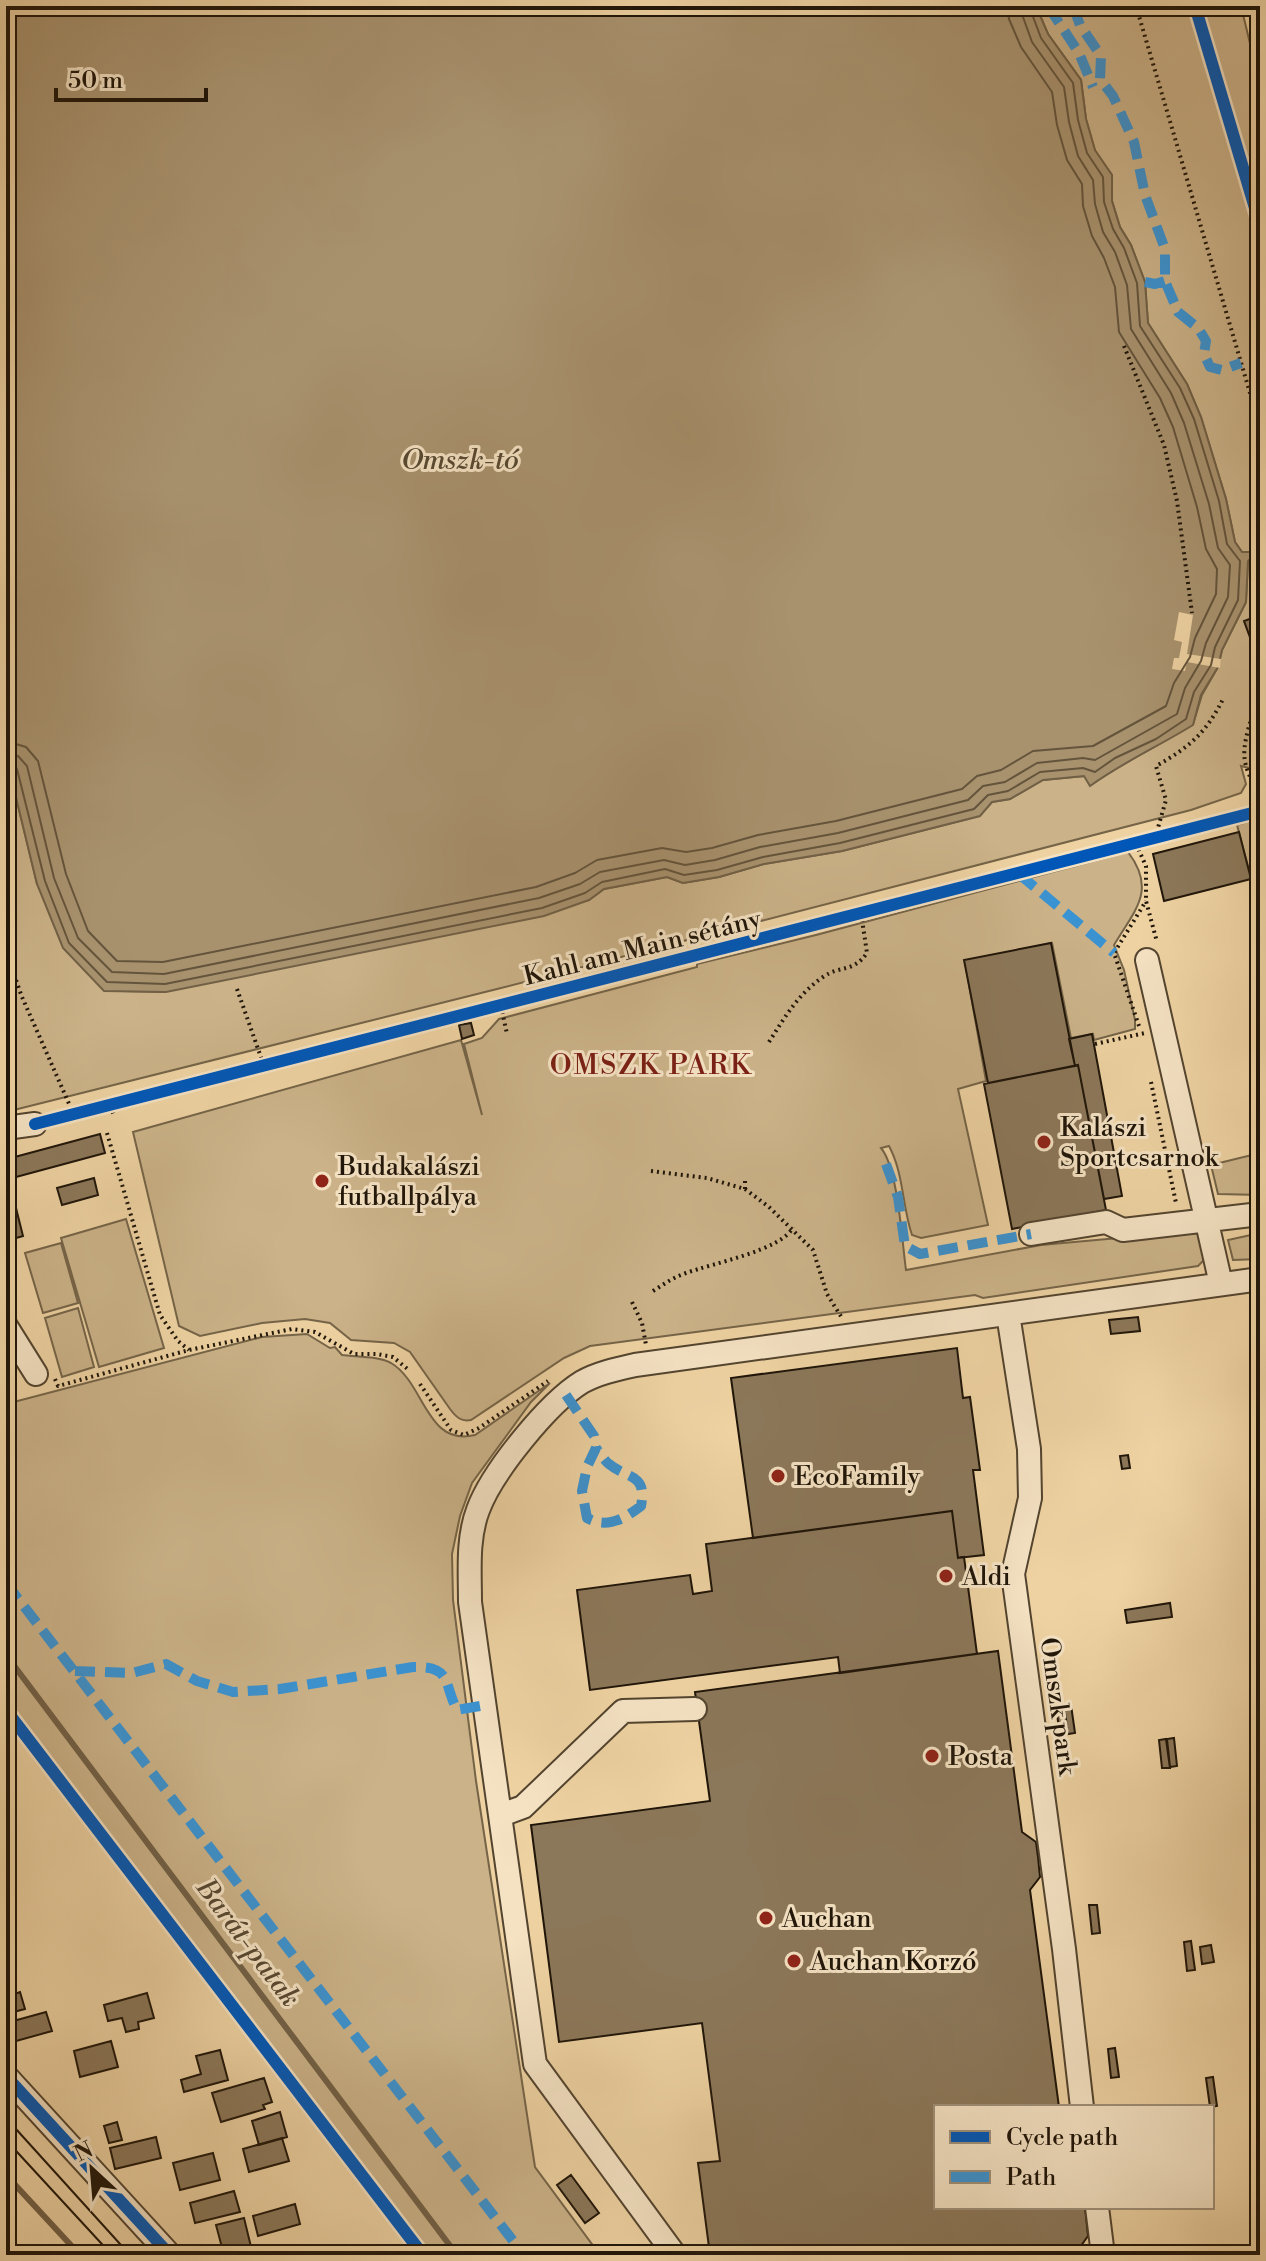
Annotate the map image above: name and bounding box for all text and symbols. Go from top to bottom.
scale bar [56,52,206,102]
text: 50 m [68,66,123,96]
water label: Omszk-tó [401,443,520,478]
street label: Kahl am Main sétány [520,903,765,993]
district label: OMSZK PARK [550,1048,752,1083]
place label: Kalászi Sportcsarnok [1060,1112,1220,1174]
marker: Kalászi Sportcsarnok [1035,1133,1053,1151]
place label: Budakalászi futballpálya [337,1151,480,1213]
marker: Budakalászi futballpálya [313,1172,331,1190]
place label: EcoFamily [794,1461,920,1493]
marker: EcoFamily [769,1467,787,1485]
place label: Aldi [961,1561,1011,1593]
marker: Aldi [937,1567,955,1585]
street label: Omszk park [1033,1635,1084,1778]
place label: Posta [948,1741,1014,1773]
marker: Posta [923,1747,941,1765]
water label: Barát-patak [187,1871,308,2014]
place label: Auchan [781,1903,872,1935]
marker: Auchan [757,1909,775,1927]
place label: Auchan Korzó [809,1946,977,1978]
marker: Auchan Korzó [785,1952,803,1970]
legend [934,2105,1214,2209]
text: Cycle path [1006,2123,1118,2153]
north arrow [52,2129,132,2209]
text: N [70,2136,98,2168]
text: Path [1006,2163,1056,2193]

